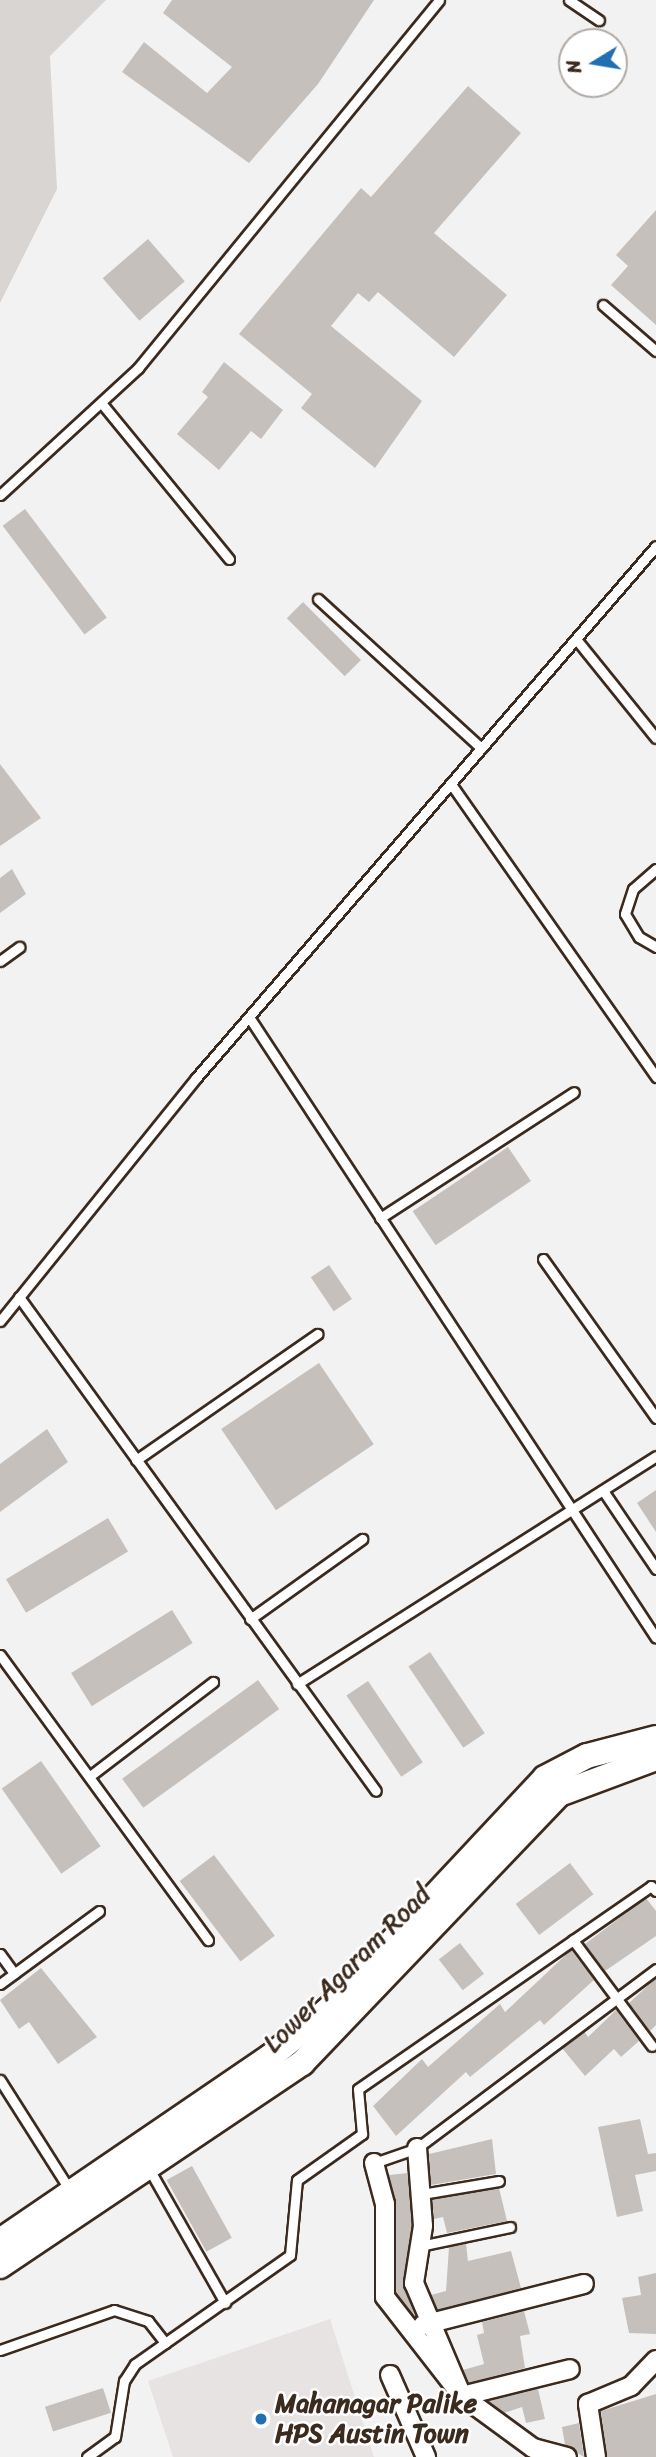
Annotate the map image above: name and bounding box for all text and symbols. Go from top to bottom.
north arrow [558,28,628,98]
text: N [556,57,591,76]
street label: Lower Agaram Road [257,1879,437,2059]
place label: Mahanagar Palike HPS Austin Town [275,2388,476,2450]
marker: Mahanagar Palike HPS Austin Town [253,2411,269,2427]

